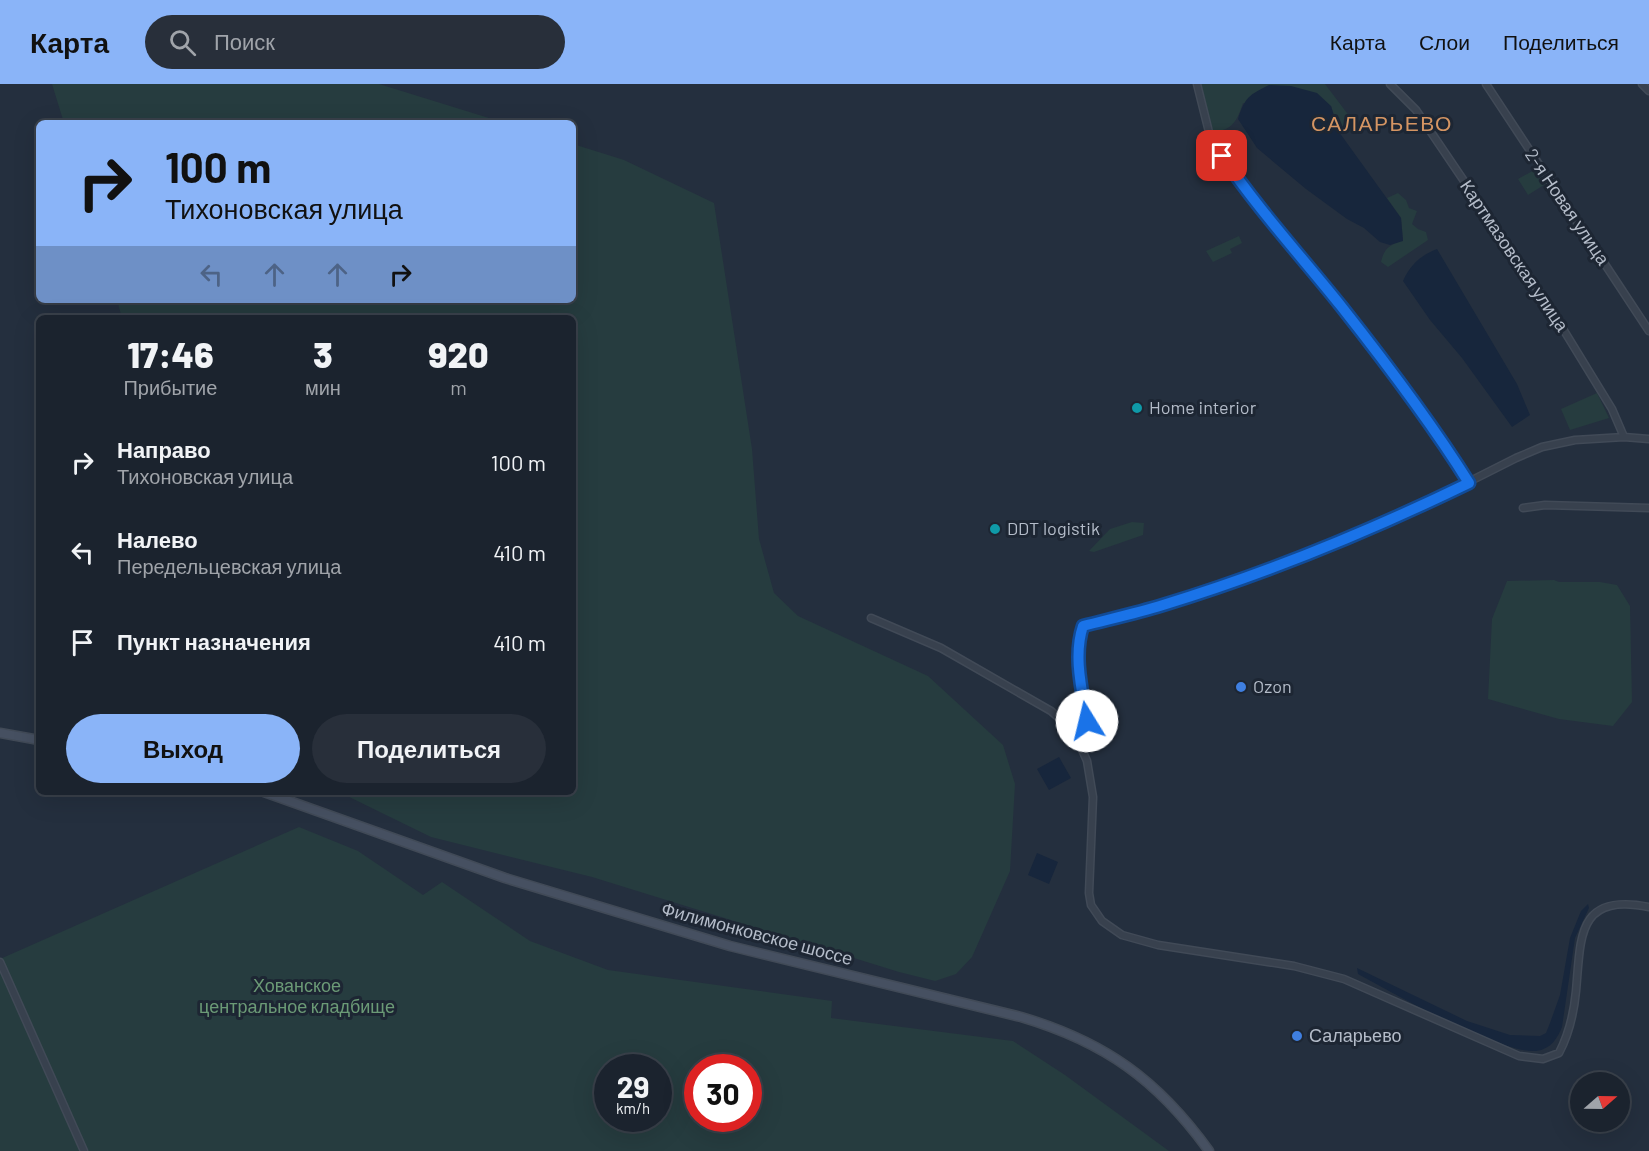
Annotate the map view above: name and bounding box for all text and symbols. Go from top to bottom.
search box [145,15,565,69]
text: Карта [30,25,109,59]
icon: search [166,26,199,59]
text: Поиск [214,28,275,54]
text: Карта [1330,29,1386,54]
text: Слои [1419,29,1470,54]
text: Поделиться [1503,29,1619,54]
district label: САЛАРЬЕВО [1311,110,1453,135]
pin [1196,130,1247,181]
icon: arrive [1205,139,1238,172]
text: 100 m [165,141,271,191]
icon: right [66,144,144,222]
street label: 2-я Новая улица [1521,144,1615,269]
street label: Картмазовская улица [1456,175,1574,336]
text: Тихоновская улица [165,192,403,224]
icon: left [195,258,228,291]
icon: ahead [258,258,291,291]
icon: ahead [321,258,354,291]
icon: right [384,258,417,291]
text: 17:46 [127,332,214,375]
text: 3 [313,332,333,375]
text: 920 [428,332,489,375]
text: Прибытие [123,375,217,399]
text: мин [305,375,341,399]
text: m [450,375,467,399]
place label: Home interior [1149,396,1257,418]
marker: Home interior [1130,401,1144,415]
text: Направо [117,436,211,462]
icon: right [66,446,99,479]
text: 100 m [491,449,546,475]
text: Тихоновская улица [117,464,293,488]
place label: DDT logistik [1007,517,1100,539]
marker: DDT logistik [988,522,1002,536]
text: Налево [117,526,198,552]
icon: left [66,536,99,569]
text: 410 m [493,539,546,565]
text: Передельцевская улица [117,554,341,578]
icon: arrive [66,626,99,659]
text: Пункт назначения [117,628,311,654]
text: 410 m [493,629,546,655]
place label: Ozon [1253,675,1292,697]
marker: Ozon [1234,680,1248,694]
position arrow [1055,689,1119,753]
button: Выход [66,714,300,783]
button: Поделиться [312,714,546,783]
street label: Филимонковское шоссе [659,897,855,969]
park label: Хованское центральное кладбище [199,974,395,1017]
place label: Саларьево [1309,1024,1402,1046]
marker: Саларьево [1290,1029,1304,1043]
speed limit sign: 30 [684,1054,762,1132]
text: 29 [617,1068,649,1104]
north arrow [1570,1072,1630,1132]
map controls [1570,1072,1630,1132]
text: km/h [616,1099,650,1117]

